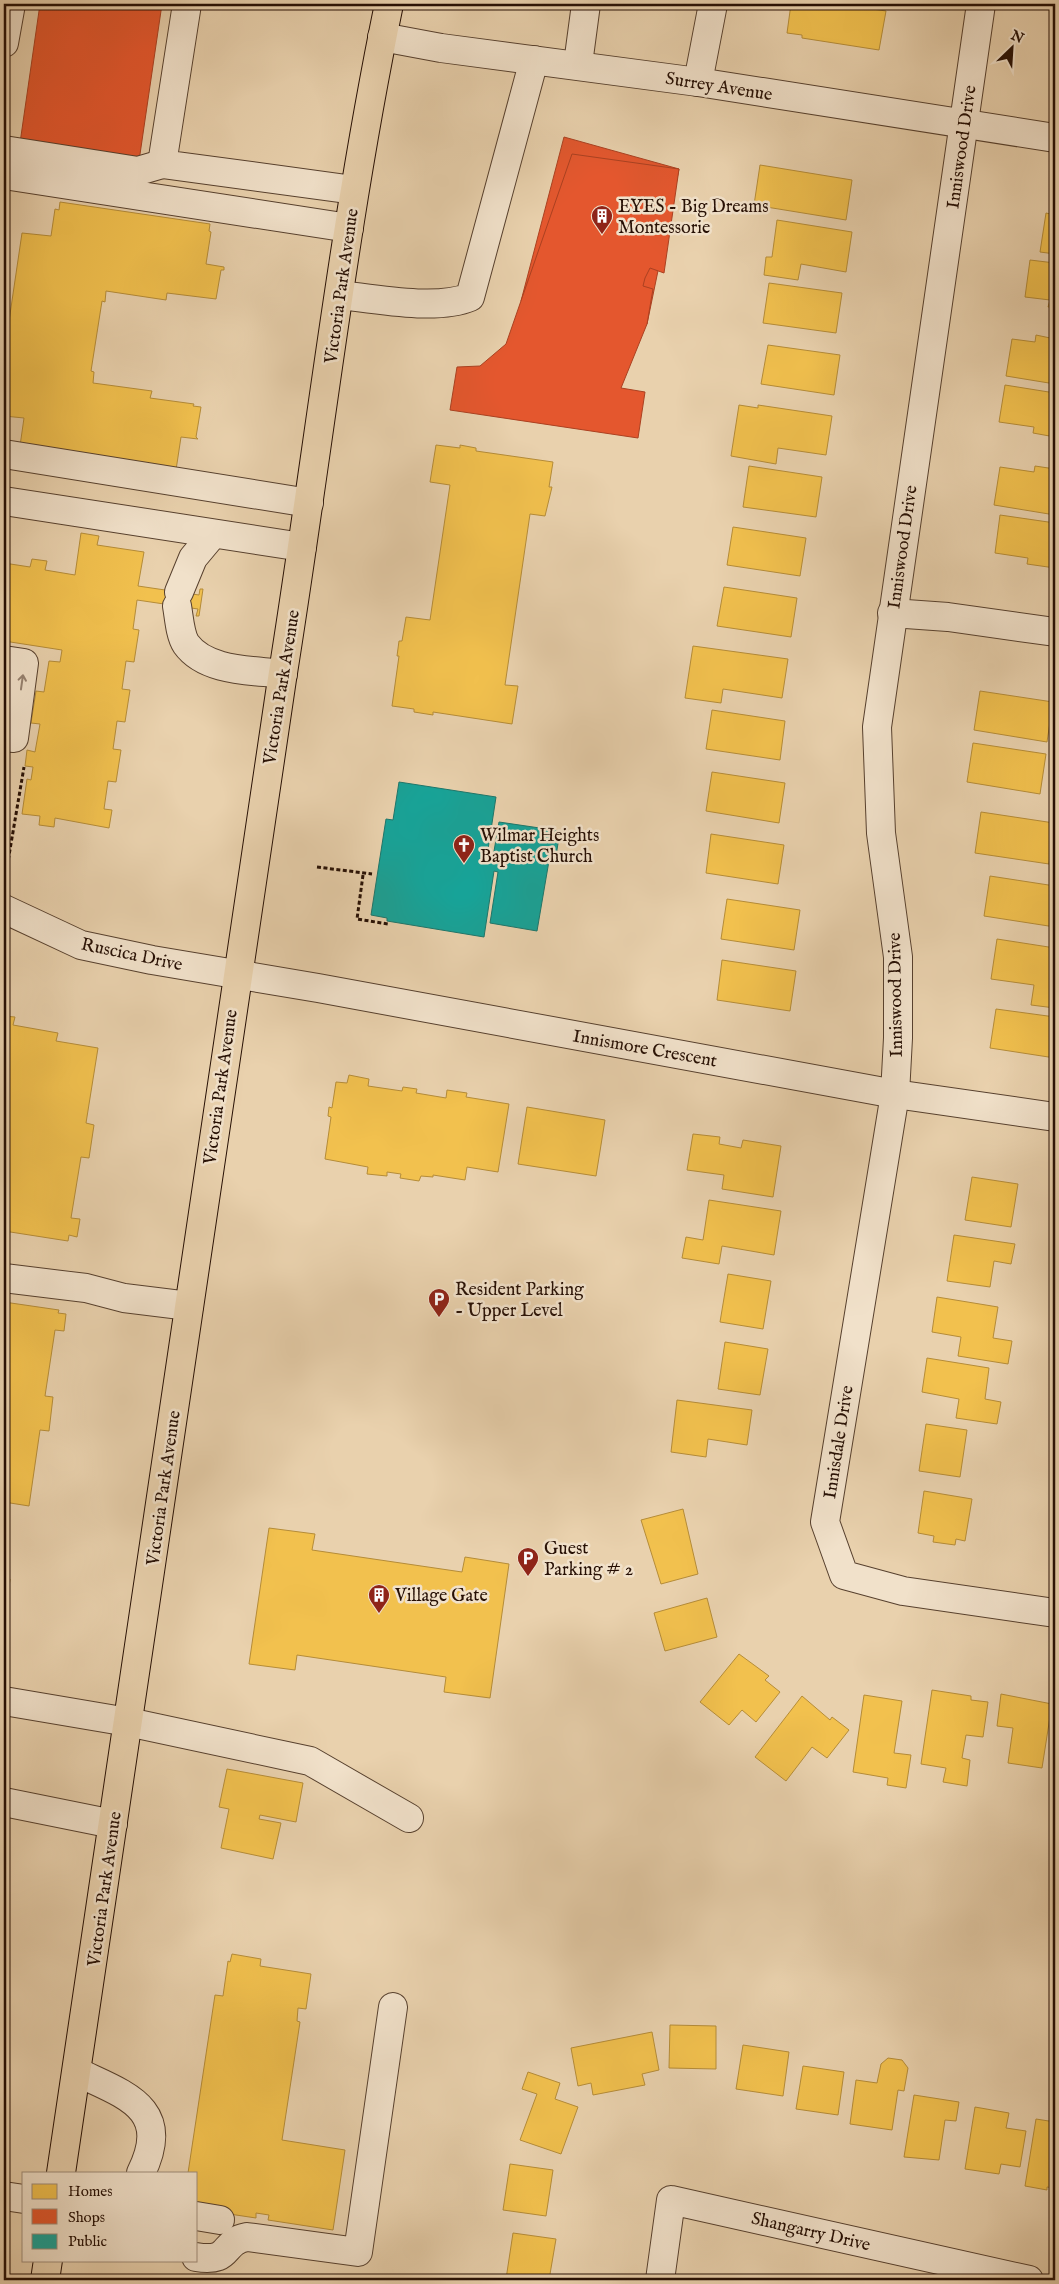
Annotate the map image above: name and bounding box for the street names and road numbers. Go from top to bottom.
street label: Surrey Avenue [664,68,774,107]
street label: Inniswood Drive [942,84,983,211]
street label: Victoria Park Avenue [320,207,365,366]
street label: Inniswood Drive [883,484,924,611]
street label: Victoria Park Avenue [259,608,306,767]
street label: Inniswood Drive [884,932,909,1057]
street label: Ruscica Drive [79,933,185,977]
street label: Victoria Park Avenue [199,1008,244,1167]
street label: Innismore Crescent [571,1025,719,1073]
street label: Innisdale Drive [819,1384,860,1501]
street label: Victoria Park Avenue [142,1409,187,1568]
street label: Victoria Park Avenue [83,1810,128,1969]
street label: Shangarry Drive [749,2208,873,2257]

